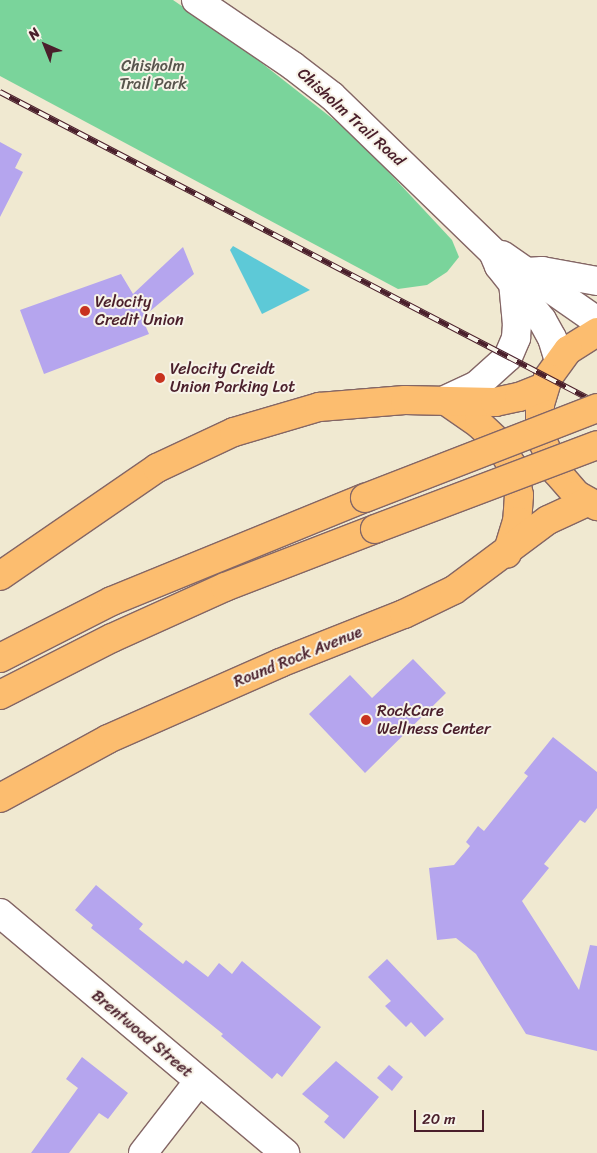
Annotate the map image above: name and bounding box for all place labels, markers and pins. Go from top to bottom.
place label: Velocity Credit Union [95,292,184,330]
marker: Velocity Credit Union [79,305,91,317]
place label: Velocity Creidt Union Parking Lot [170,359,295,397]
marker: Velocity Creidt Union Parking Lot [154,372,166,384]
place label: RockCare Wellness Center [377,701,491,739]
marker: RockCare Wellness Center [359,713,373,727]

